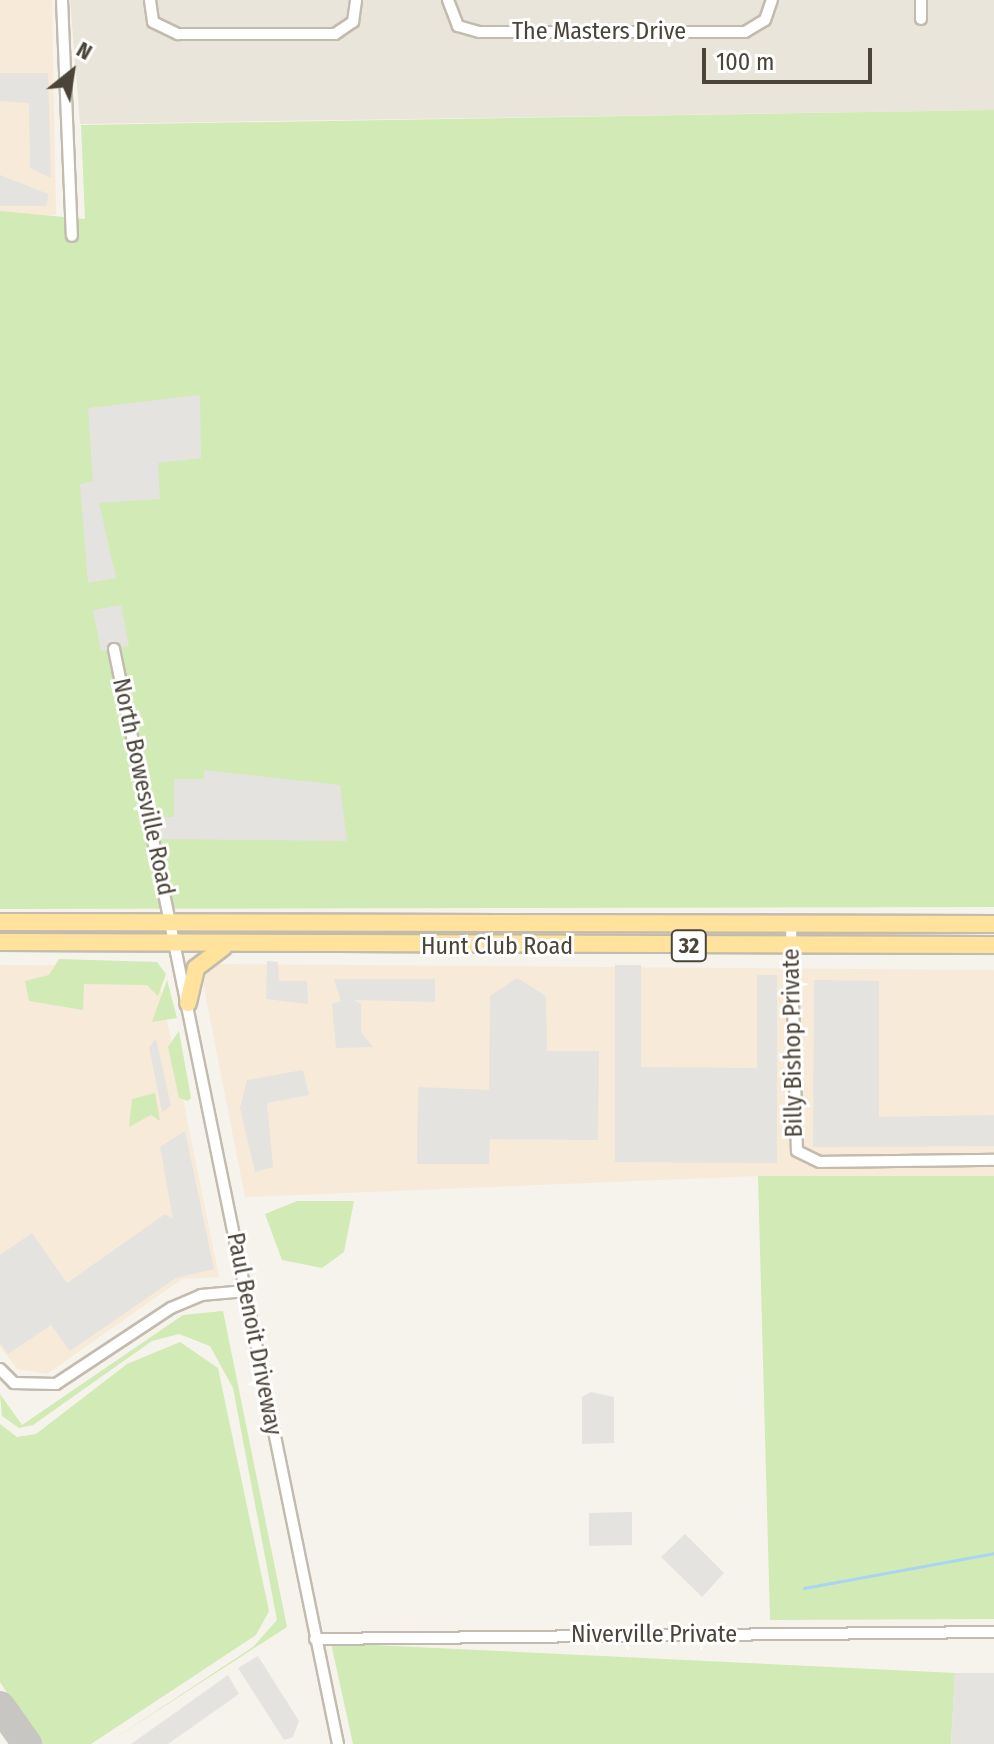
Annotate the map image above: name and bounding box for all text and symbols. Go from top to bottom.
street label: The Masters Drive [512,18,686,46]
north arrow [32,32,112,112]
scale bar [706,32,876,82]
text: N [72,36,97,66]
text: 100 m [716,48,774,76]
street label: North Bowesville Road [106,676,180,898]
road number: 32 [669,928,709,964]
street label: Hunt Club Road [421,933,573,961]
street label: Billy Bishop Private [777,948,809,1138]
street label: Paul Benoit Driveway [220,1230,288,1438]
street label: Niverville Private [571,1621,737,1649]

